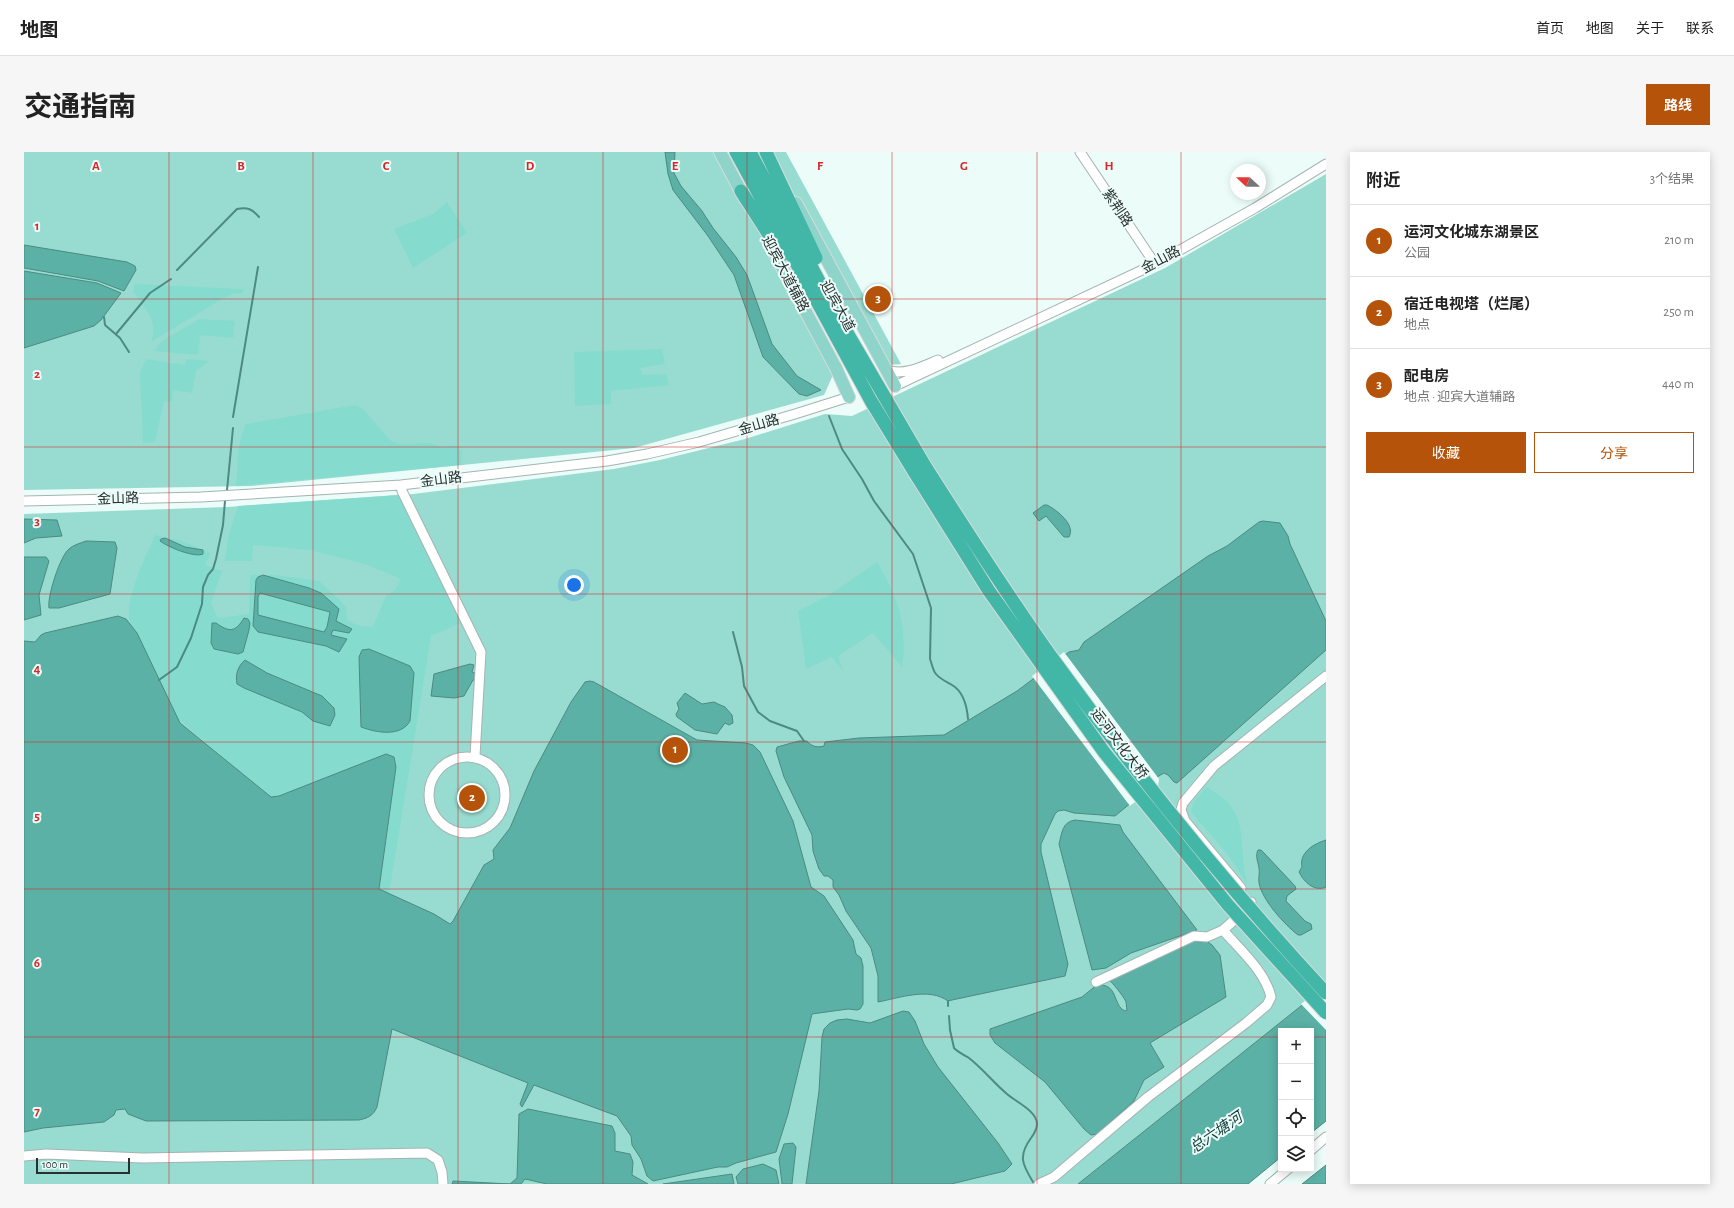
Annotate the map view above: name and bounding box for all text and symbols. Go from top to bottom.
text: 地图 [20,21,58,40]
text: 首页 [1536,22,1564,36]
text: 地图 [1586,22,1614,36]
text: 关于 [1636,22,1664,36]
text: 联系 [1686,22,1714,36]
button: 路线 [1646,84,1710,125]
text: 交通指南 [24,94,136,122]
text: A [92,160,100,173]
text: B [237,160,245,173]
text: C [383,160,390,173]
text: D [526,160,535,173]
text: E [672,160,679,173]
text: F [817,160,824,173]
text: G [960,160,968,173]
text: H [1104,160,1114,173]
north arrow [1230,164,1266,200]
text: 附近 [1366,172,1400,189]
text: 3个结果 [1650,173,1694,186]
street label: 紫荆路 [1099,186,1135,229]
text: 1 [35,220,39,233]
text: 运河文化城东湖景区 [1404,225,1539,240]
street label: 迎宾大道辅路 [759,233,812,314]
text: 1 [1377,234,1381,247]
text: 210 m [1664,234,1694,247]
street label: 金山路 [1139,243,1183,276]
text: 公园 [1404,247,1430,260]
street label: 迎宾大道 [817,278,858,334]
pin: 3 [865,284,891,314]
text: 宿迁电视塔（烂尾） [1404,297,1539,312]
text: 2 [1376,306,1382,319]
text: 250 m [1663,306,1694,319]
text: 地点 [1404,319,1430,332]
text: 2 [34,368,40,381]
text: 配电房 [1404,369,1449,384]
text: 3 [1376,378,1382,391]
text: 440 m [1662,378,1694,391]
text: 地点 · 迎宾大道辅路 [1404,391,1515,404]
street label: 金山路 [737,412,781,438]
button: 收藏 [1366,432,1526,473]
button: 分享 [1534,432,1694,473]
street label: 金山路 [419,470,463,490]
street label: 金山路 [97,490,139,507]
text: 3 [34,515,40,528]
your location [564,575,584,595]
text: 4 [34,663,41,676]
street label: 运河文化大桥 [1088,705,1151,782]
pin: 1 [662,735,688,765]
pin: 2 [459,783,485,813]
text: 5 [34,810,40,823]
text: 6 [34,957,40,970]
map controls [1278,1028,1314,1172]
button: + [1278,1028,1314,1064]
button: − [1278,1064,1314,1100]
button: locate [1278,1100,1314,1136]
text: 7 [34,1105,40,1118]
water label: 总六塘河 [1186,1108,1248,1156]
button: layers [1278,1136,1314,1172]
scale bar [36,1156,130,1175]
text: 100 m [42,1159,68,1170]

